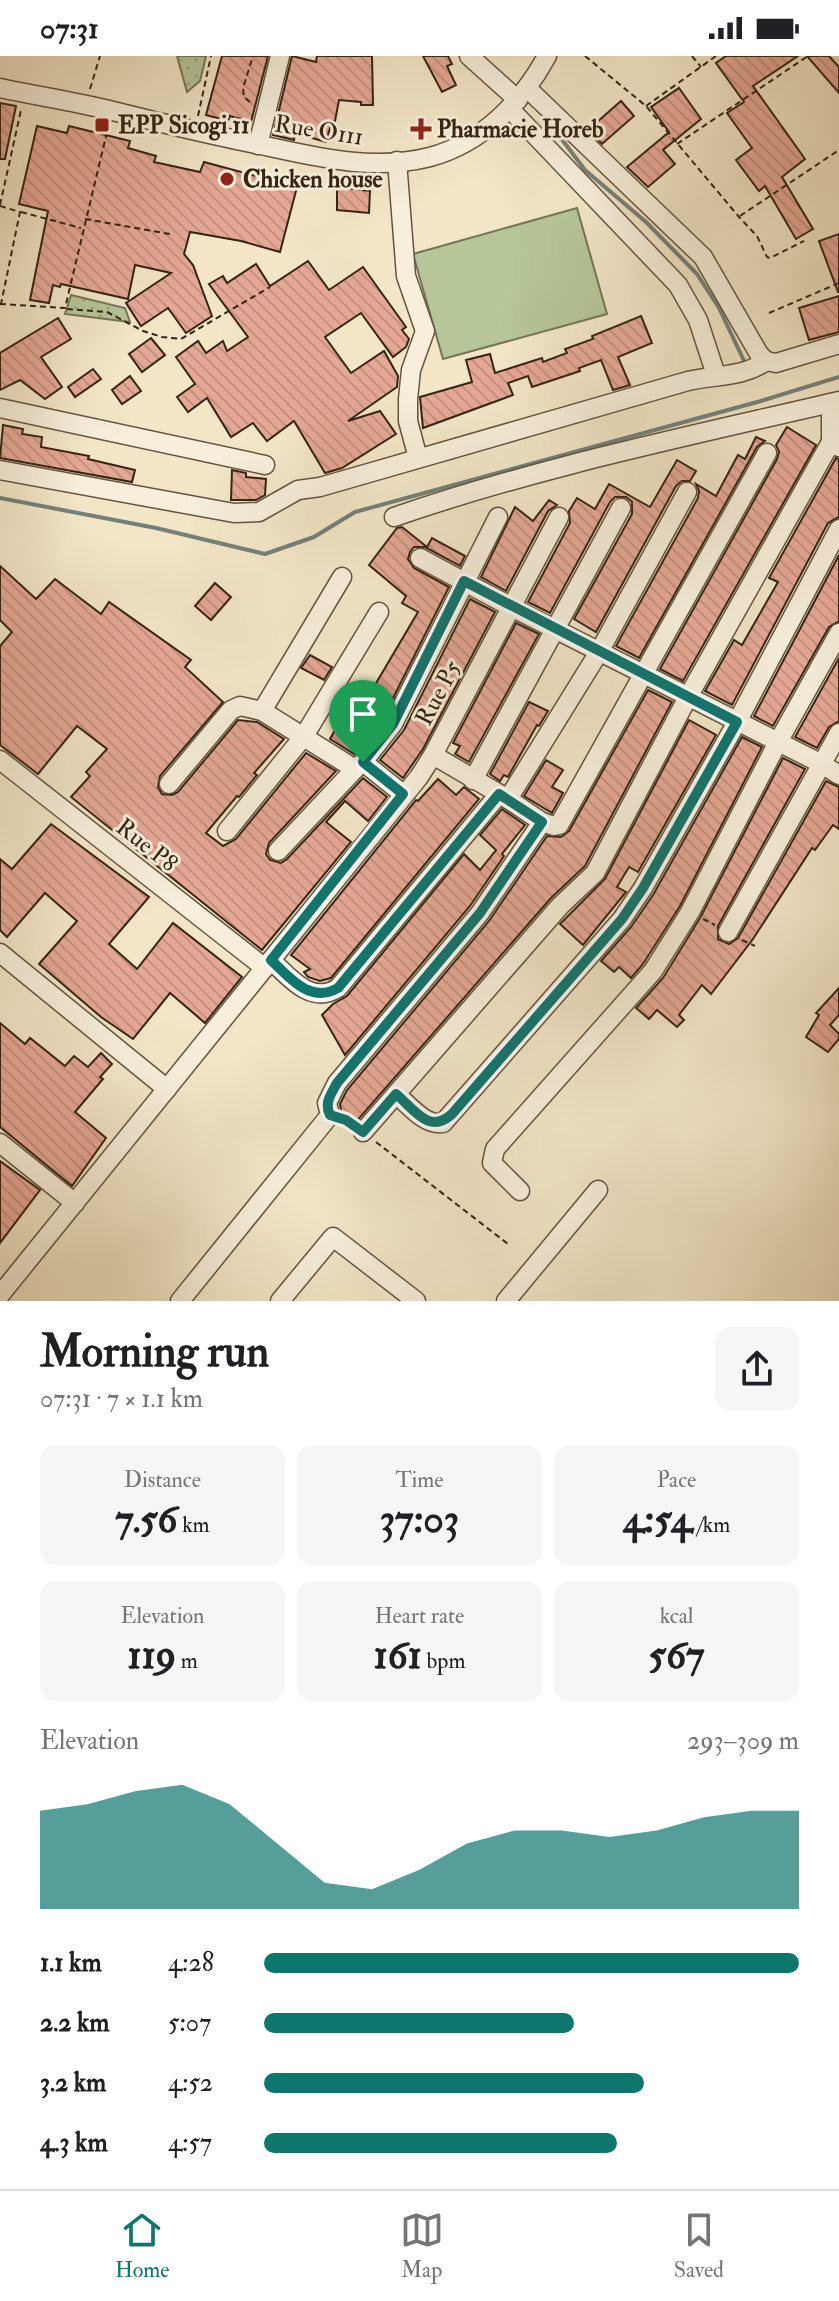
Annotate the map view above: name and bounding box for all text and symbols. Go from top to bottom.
text: 07:31 [40,10,99,47]
street label: Rue O111 [272,108,366,153]
place label: EPP Sicogi 11 [118,110,249,141]
place label: Pharmacie Horeb [437,114,604,145]
marker: EPP Sicogi 11 [93,116,111,134]
marker: Pharmacie Horeb [412,120,430,138]
place label: Chicken house [243,164,383,195]
marker: Chicken house [218,170,236,188]
street label: Rue P5 [409,655,469,731]
pin [329,680,397,762]
icon: arrive [341,692,385,736]
street label: Rue P8 [110,812,184,879]
text: Morning run [40,1325,269,1380]
button: share [715,1327,799,1411]
text: 07:31 · 7 × 1.1 km [40,1383,203,1415]
text: Distance [124,1466,201,1494]
text: Time [395,1466,444,1494]
text: Pace [657,1466,696,1494]
text: 7.56 [115,1494,178,1545]
text: 37:03 [380,1494,459,1545]
text: 4:54 [623,1494,692,1545]
text: km [178,1511,210,1539]
text: /km [692,1511,730,1539]
text: Elevation [121,1602,204,1630]
text: Heart rate [375,1602,464,1630]
text: kcal [660,1602,693,1630]
text: 119 [127,1630,176,1681]
text: 161 [373,1630,422,1681]
text: 567 [649,1630,704,1681]
text: m [176,1647,198,1675]
text: bpm [422,1647,466,1675]
text: Elevation [40,1725,139,1757]
text: 293–309 m [687,1725,799,1757]
text: 1.1 km [40,1947,102,1979]
text: 4:28 [168,1947,214,1979]
text: 2.2 km [40,2007,109,2039]
text: 5:07 [168,2007,211,2039]
text: 3.2 km [40,2067,106,2099]
text: 4:52 [168,2067,213,2099]
text: 4.3 km [40,2127,108,2159]
text: 4:57 [168,2127,212,2159]
tab: Home [115,2208,170,2284]
tab: Map [400,2208,444,2284]
tab: Saved [674,2208,724,2284]

